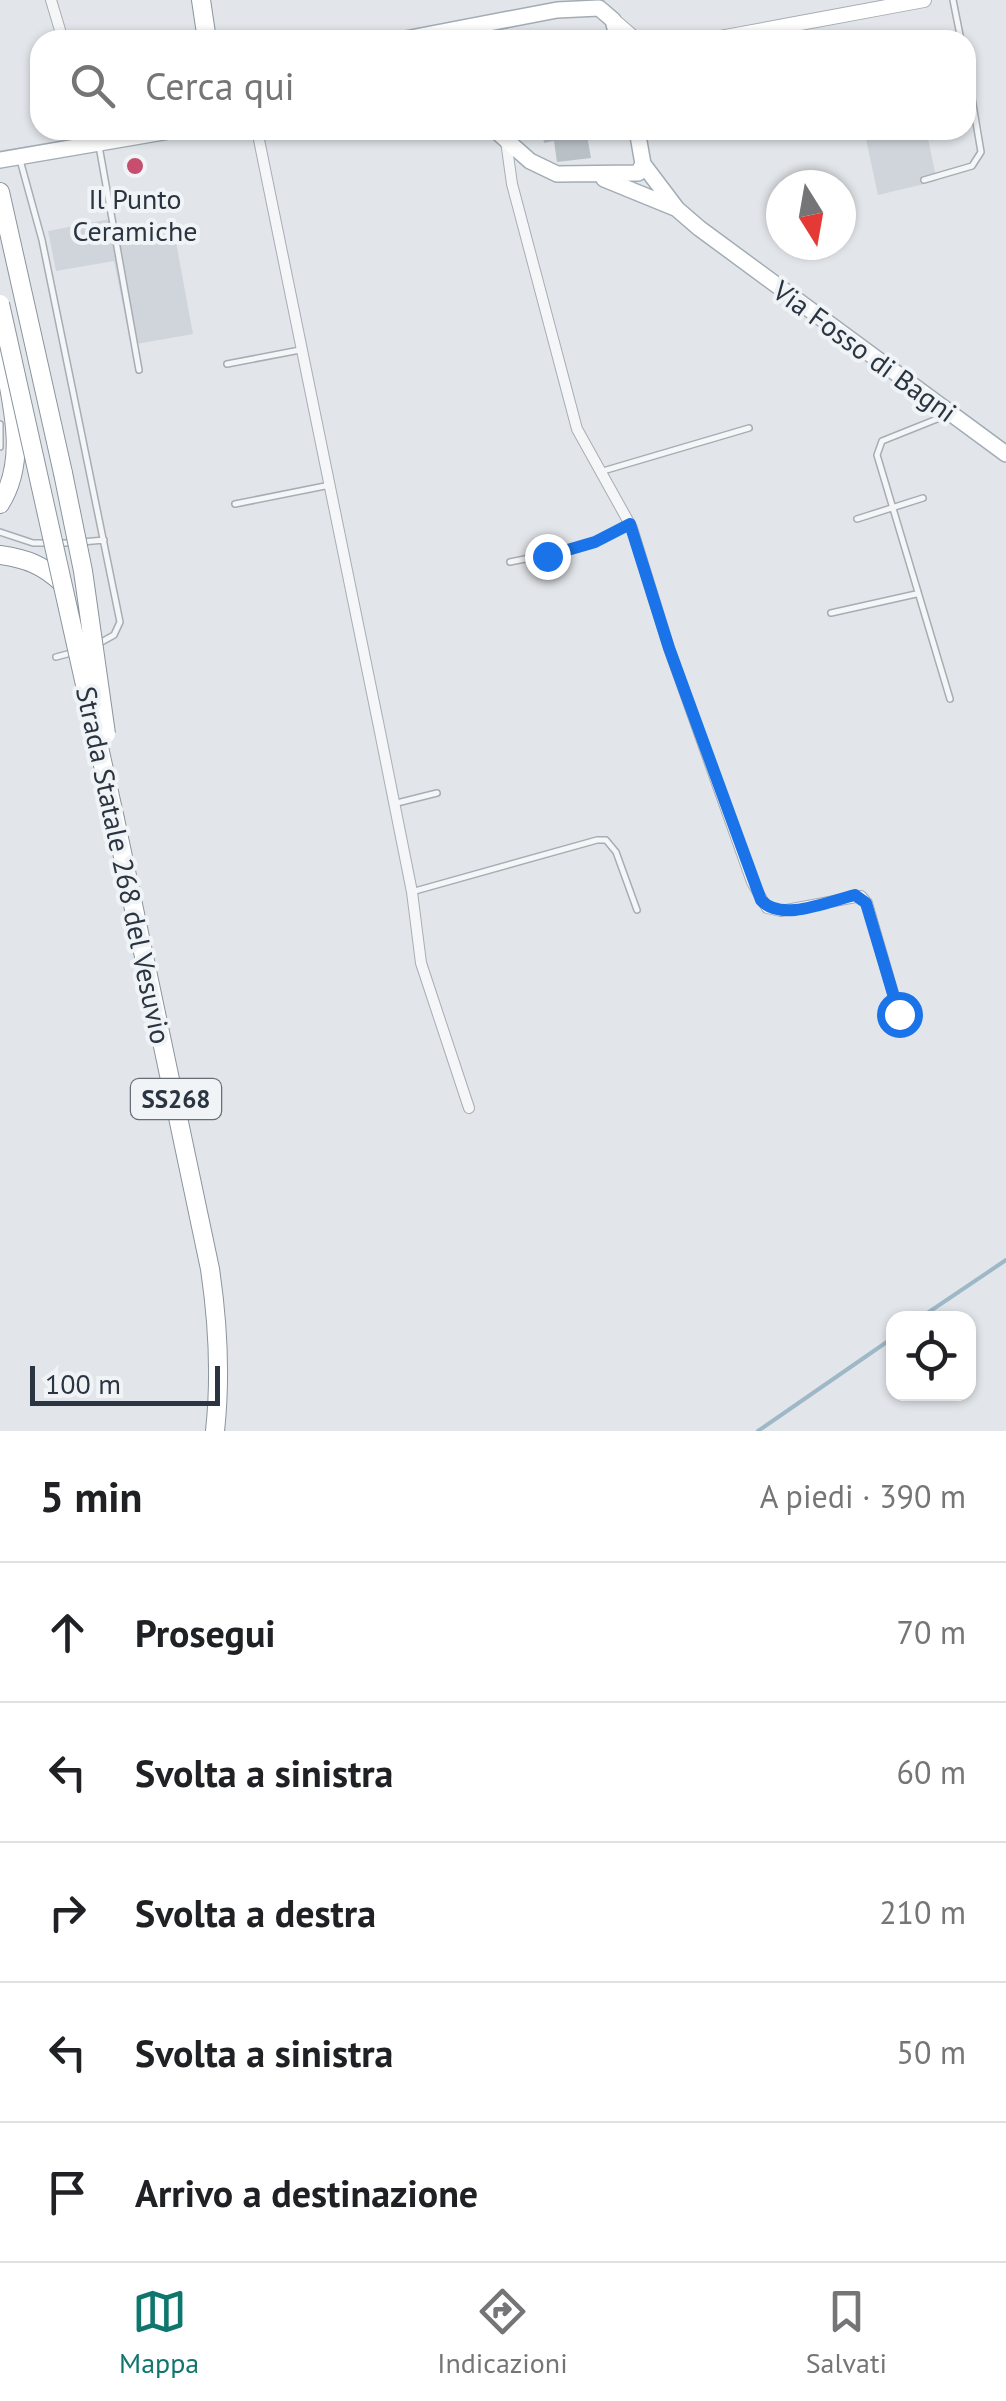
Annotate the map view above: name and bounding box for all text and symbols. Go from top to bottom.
search box [30,30,976,140]
icon: search [65,58,120,113]
text: Cerca qui [145,61,295,110]
marker: Il Punto Ceramiche [124,155,146,177]
north arrow [766,170,856,260]
place label: Il Punto Ceramiche [72,180,198,249]
street label: Via Fosso di Bagni [765,271,964,430]
route end [525,534,571,580]
street label: Strada Statale 268 del Vesuvio [68,683,180,1047]
route start [877,992,923,1038]
road number: SS268 [131,1079,221,1119]
map controls [886,1311,976,1401]
button: locate [886,1311,976,1401]
scale bar [30,1361,220,1406]
text: 100 m [45,1365,121,1402]
text: 5 min [40,1469,142,1524]
text: A piedi · 390 m [760,1475,966,1517]
icon: ahead [40,1605,95,1660]
text: Prosegui [135,1608,276,1657]
text: 70 m [897,1611,966,1653]
icon: left [40,1745,95,1800]
text: Svolta a sinistra [135,1748,393,1797]
text: 60 m [897,1751,966,1793]
icon: right [40,1885,95,1940]
text: Svolta a destra [135,1888,376,1937]
text: 210 m [879,1891,966,1933]
icon: left [40,2025,95,2080]
text: Svolta a sinistra [135,2028,393,2077]
text: 50 m [897,2031,966,2073]
icon: arrive [40,2165,95,2220]
text: Arrivo a destinazione [135,2168,478,2217]
tab: Mappa [119,2284,199,2381]
tab: Indicazioni [437,2284,568,2381]
tab: Salvati [806,2284,887,2381]

